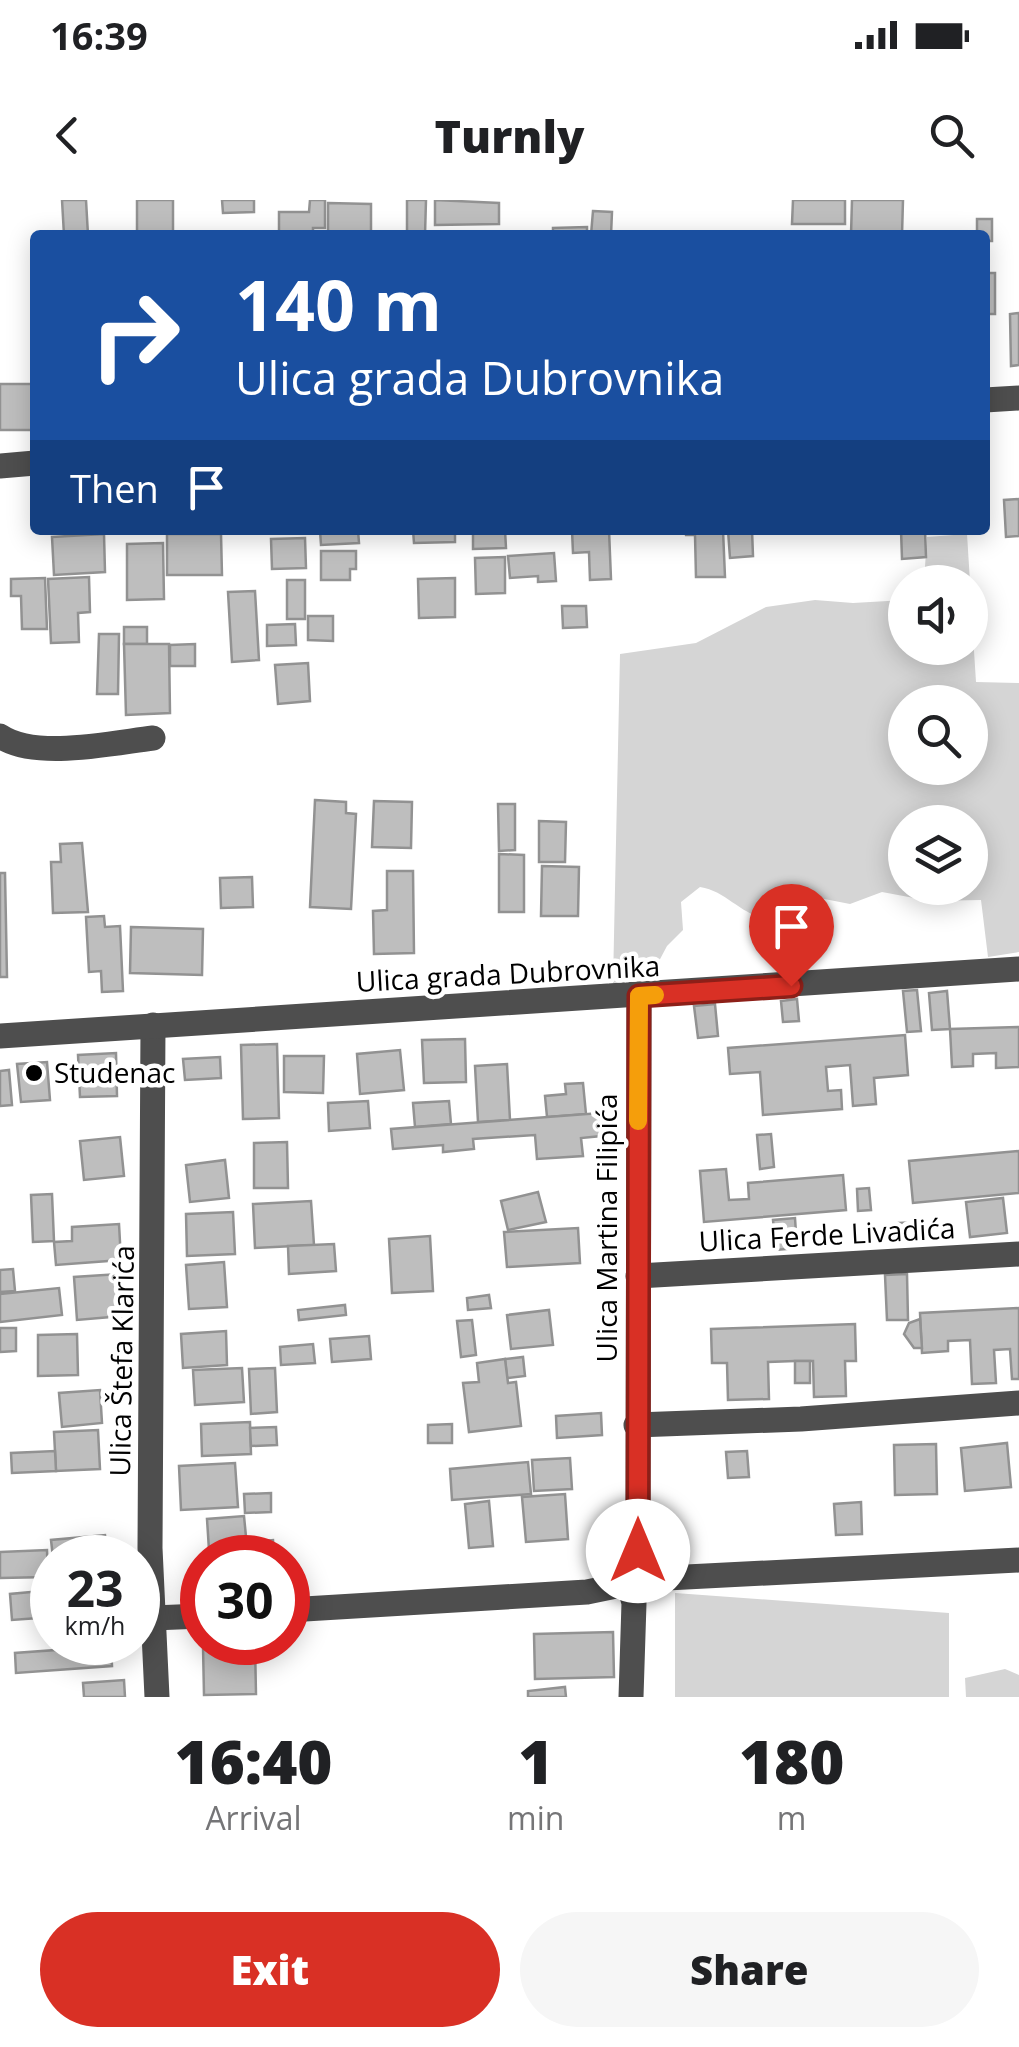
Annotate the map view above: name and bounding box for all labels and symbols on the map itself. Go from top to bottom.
pin [749,884,834,987]
street label: Ulica grada Dubrovnika [355,946,661,1000]
place label: Studenac [54,1053,176,1091]
marker: Studenac [23,1062,45,1084]
street label: Ulica Martina Filipića [587,1094,625,1362]
street label: Ulica Ferde Livadića [698,1208,956,1260]
street label: Ulica Štefa Klarića [100,1245,142,1477]
position arrow [586,1499,690,1603]
speed limit sign: 30 [180,1535,310,1665]

